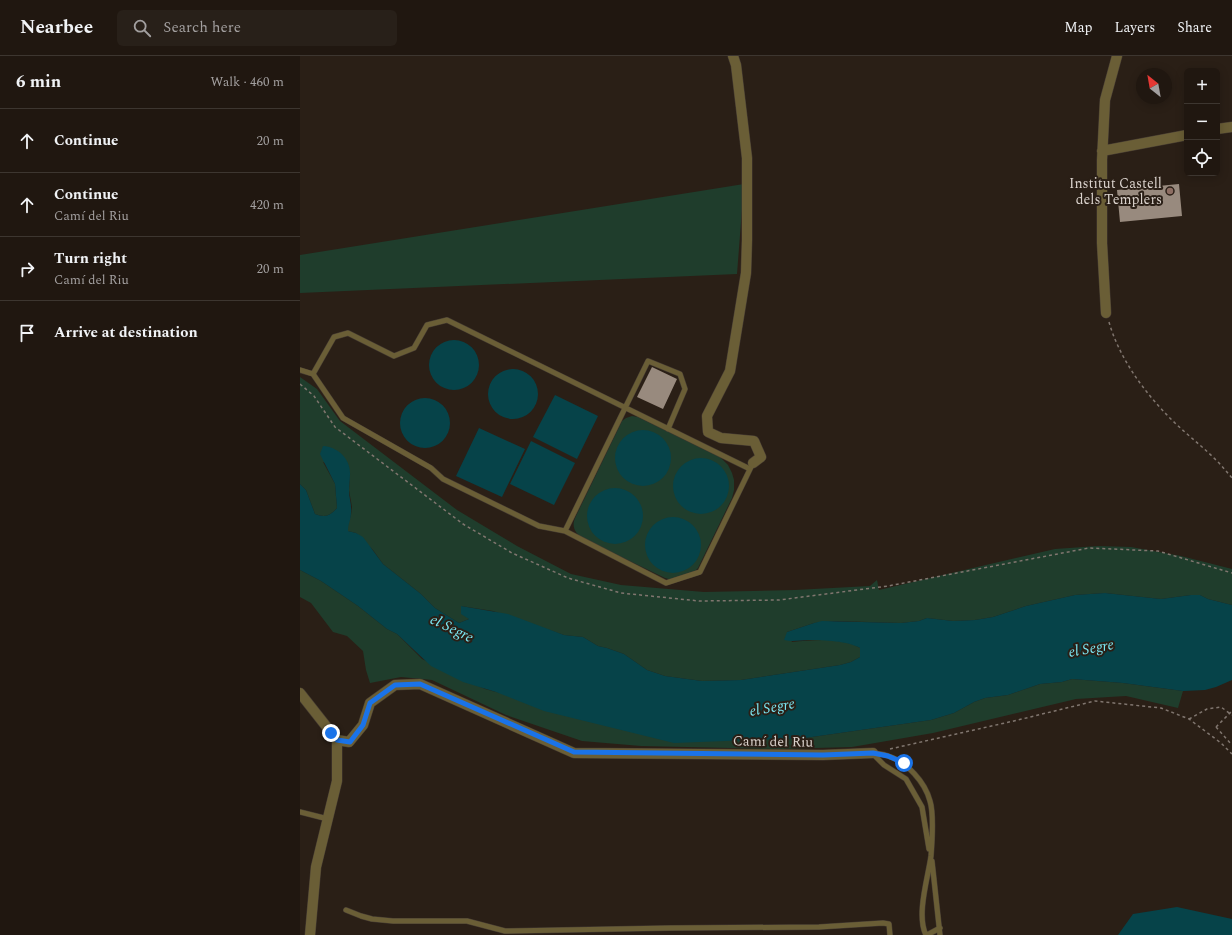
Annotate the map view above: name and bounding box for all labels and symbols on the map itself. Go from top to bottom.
north arrow [1136,68,1172,104]
place label: Institut Castell dels Templers [1069,173,1162,210]
marker: Institut Castell dels Templers [1165,186,1175,196]
water label: el Segre [426,608,478,649]
water label: el Segre [1066,633,1116,664]
water label: el Segre [747,692,797,723]
route end [322,724,340,742]
street label: Camí del Riu [733,730,814,753]
route start [895,754,913,772]

